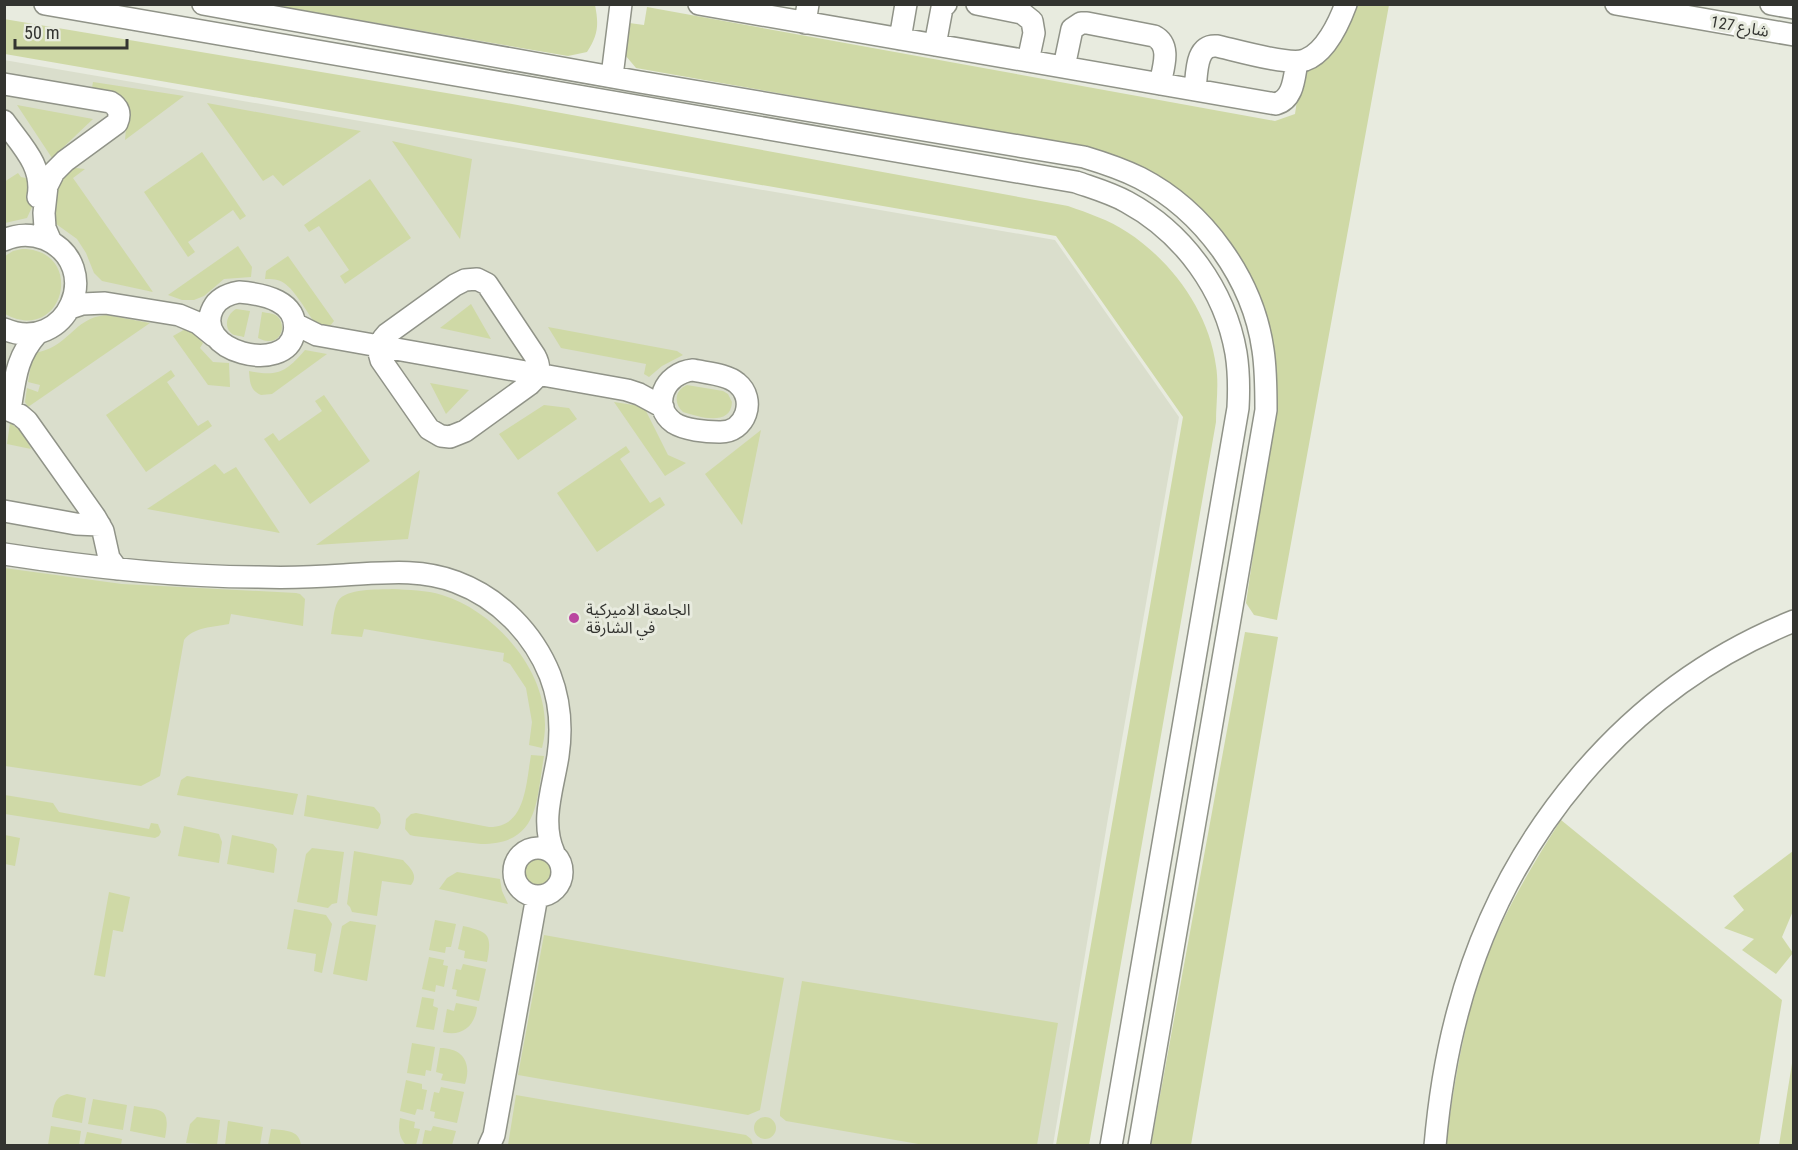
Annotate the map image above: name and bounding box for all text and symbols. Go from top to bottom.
scale bar [15,12,128,50]
street label: شارع 127 [1709,12,1770,44]
text: 50 m [24,22,59,43]
place label: الجامعة الاميركية في الشارقة [586,600,691,640]
marker: الجامعة الاميركية في الشارقة [567,611,581,625]

